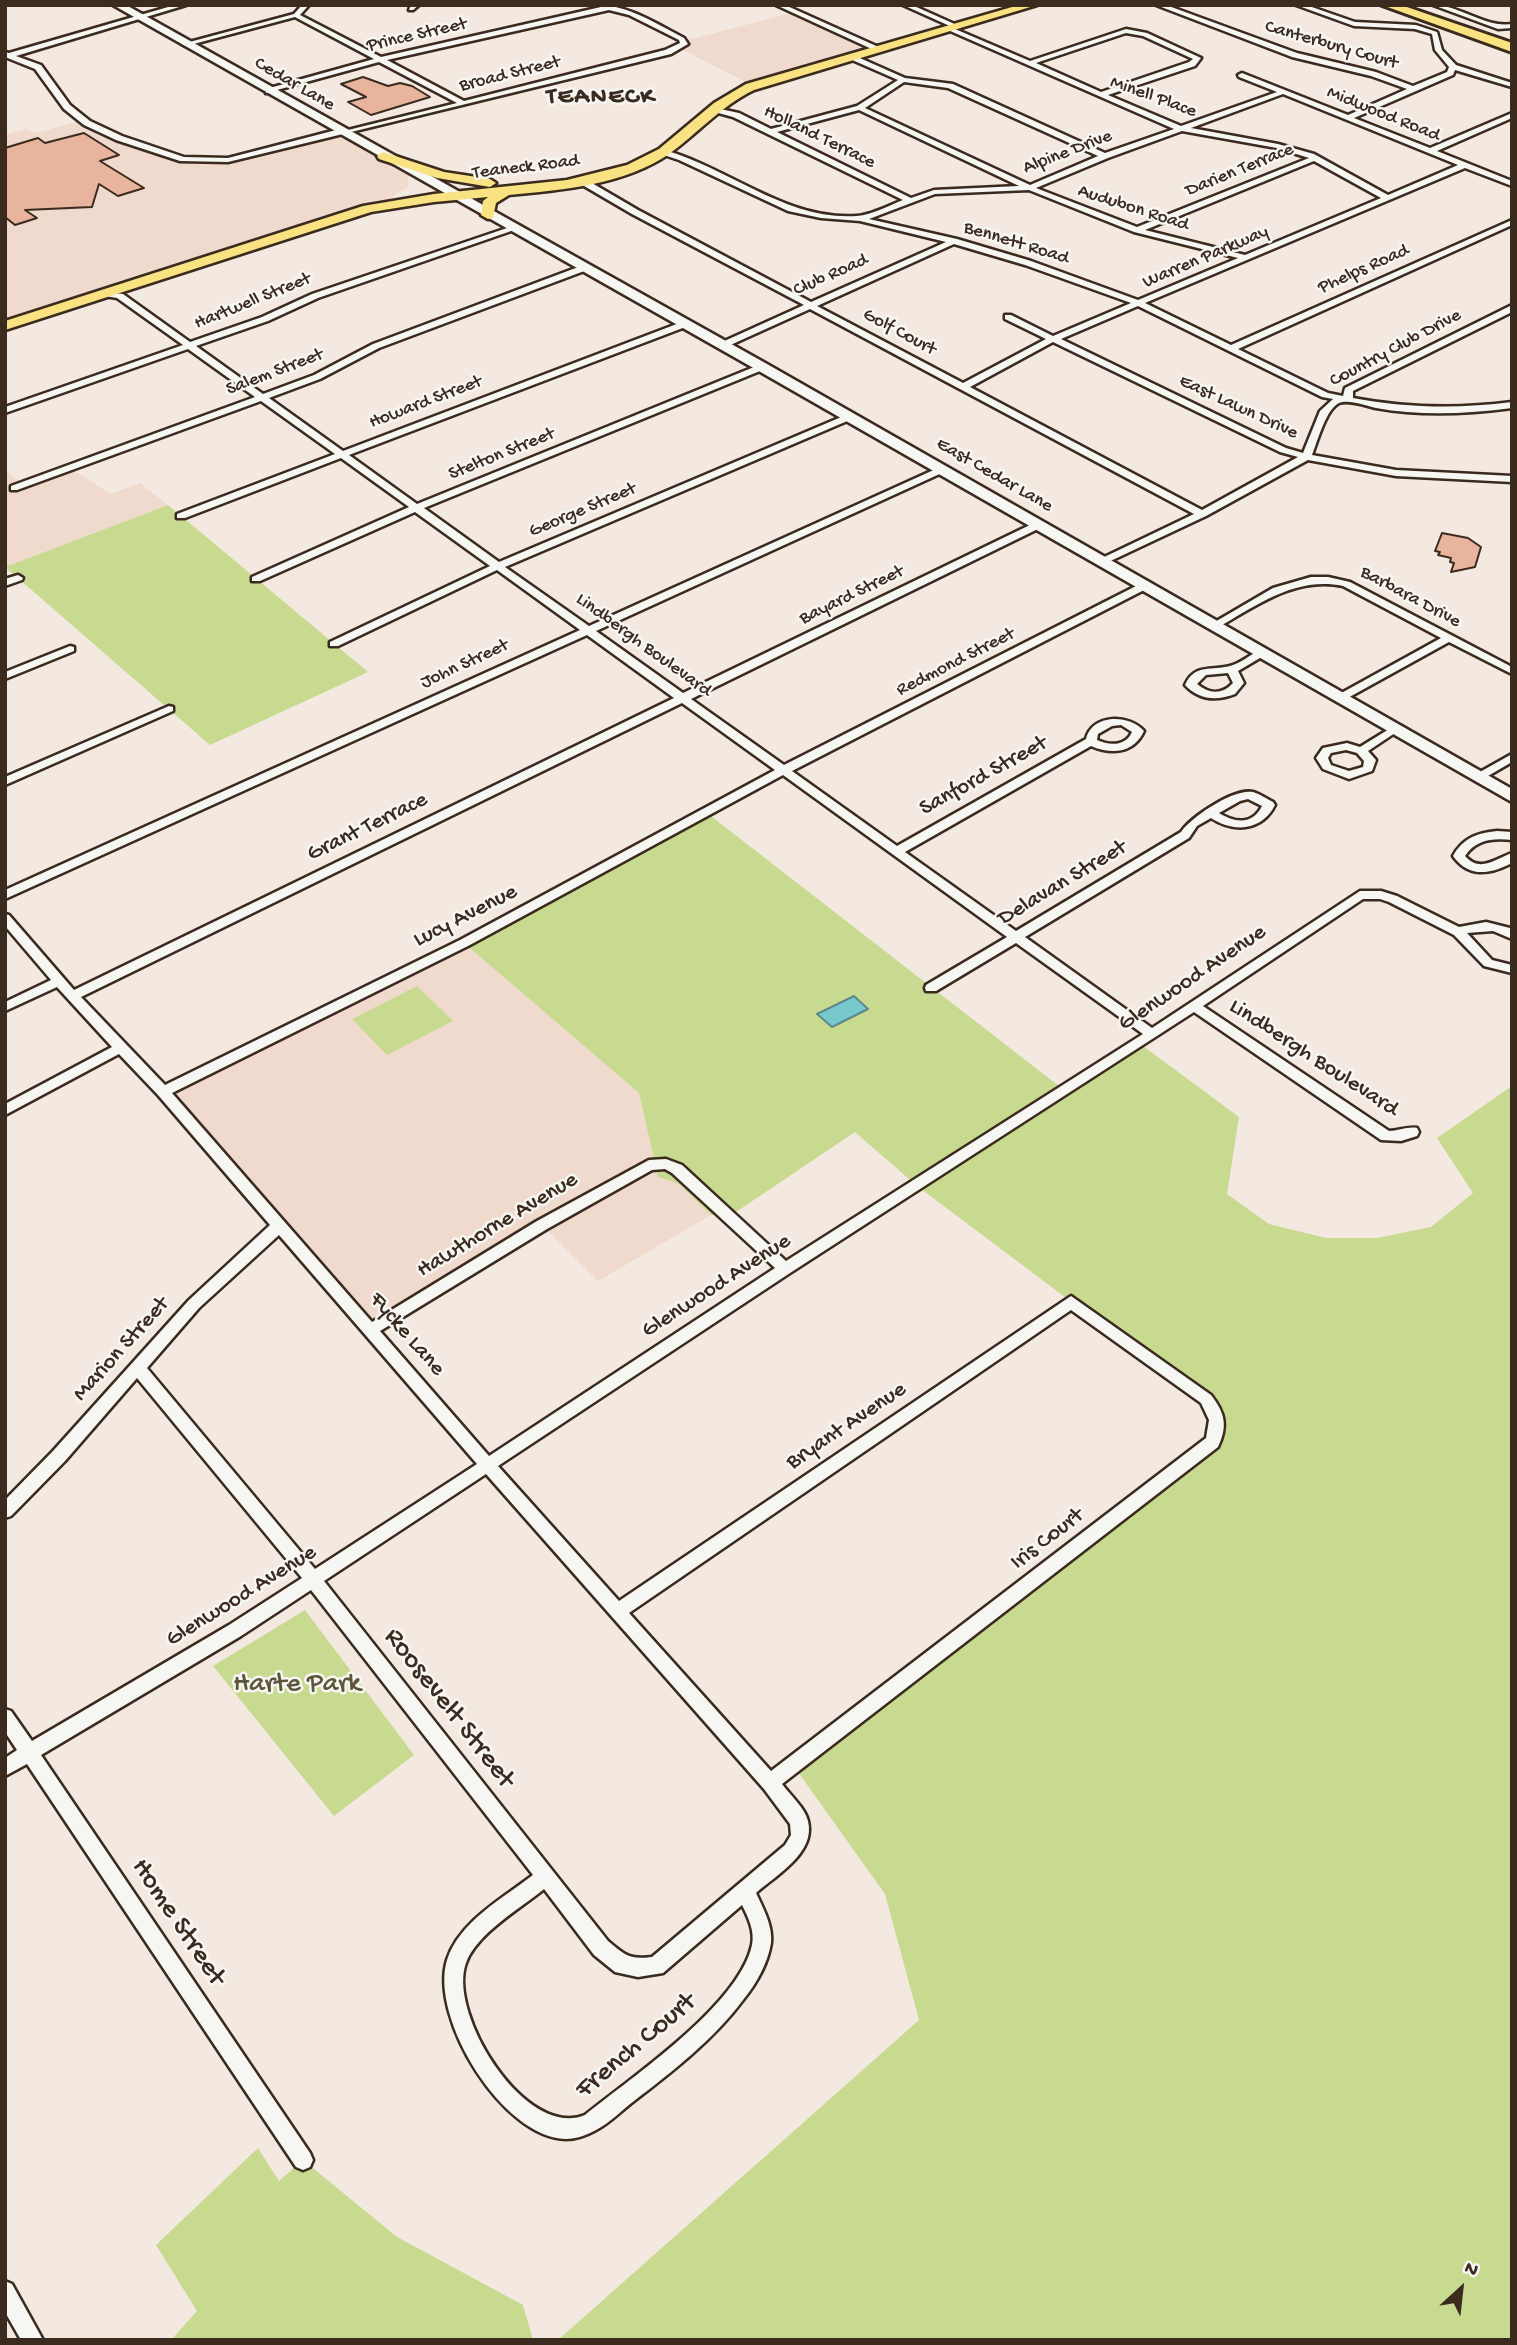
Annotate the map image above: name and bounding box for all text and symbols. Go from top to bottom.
street label: Prince Street [365,13,469,59]
street label: Canterbury Court [1262,16,1400,76]
street label: Broad Street [457,51,563,99]
street label: Cedar Lane [250,53,338,117]
street label: Minell Place [1107,72,1199,124]
street label: Midwood Road [1323,82,1443,148]
district label: TEANECK [547,84,655,112]
street label: Holland Terrace [759,101,879,175]
street label: Alpine Drive [1020,126,1116,180]
street label: Darien Terrace [1183,139,1297,203]
street label: Teaneck Road [471,150,581,186]
street label: Audubon Road [1075,180,1191,238]
street label: Bennett Road [961,217,1071,271]
street label: Warren Parkway [1140,221,1272,295]
street label: Phelps Road [1315,240,1413,300]
street label: Club Road [790,249,872,303]
street label: Hartwell Street [191,268,315,336]
street label: Golf Court [858,304,940,362]
street label: Country Club Drive [1326,305,1466,393]
street label: Salem Street [223,344,327,402]
street label: East Lawn Drive [1175,370,1301,446]
street label: Howard Street [366,371,486,435]
street label: Stelton Street [446,423,558,487]
street label: East Cedar Lane [932,433,1056,519]
street label: George Street [526,478,640,544]
street label: Bayard Street [796,561,908,631]
street label: Barbara Drive [1356,562,1464,634]
street label: Lindbergh Boulevard [571,589,715,703]
street label: Redmond Street [893,623,1019,703]
street label: John Street [417,635,513,695]
street label: Sanford Street [915,731,1053,823]
street label: Grant Terrace [303,787,433,869]
street label: Delavan Street [994,835,1132,933]
street label: Lucy Avenue [409,879,523,955]
street label: Glenwood Avenue [1114,919,1272,1039]
street label: Lindbergh Boulevard [1223,994,1403,1124]
street label: Hawthorne Avenue [412,1167,584,1285]
street label: Glenwood Avenue [637,1229,797,1345]
street label: Fycke Lane [362,1287,450,1383]
street label: Marion Street [68,1292,176,1408]
street label: Bryant Avenue [782,1377,912,1477]
street label: Iris Court [1006,1503,1090,1577]
street label: Glenwood Avenue [162,1540,322,1654]
street label: Roosevelt Street [375,1622,521,1796]
park label: Harte Park [233,1669,361,1703]
street label: Home Street [122,1853,232,1993]
street label: French Court [570,1987,704,2107]
north arrow [1426,2254,1496,2324]
text: N [1460,2257,1482,2283]

